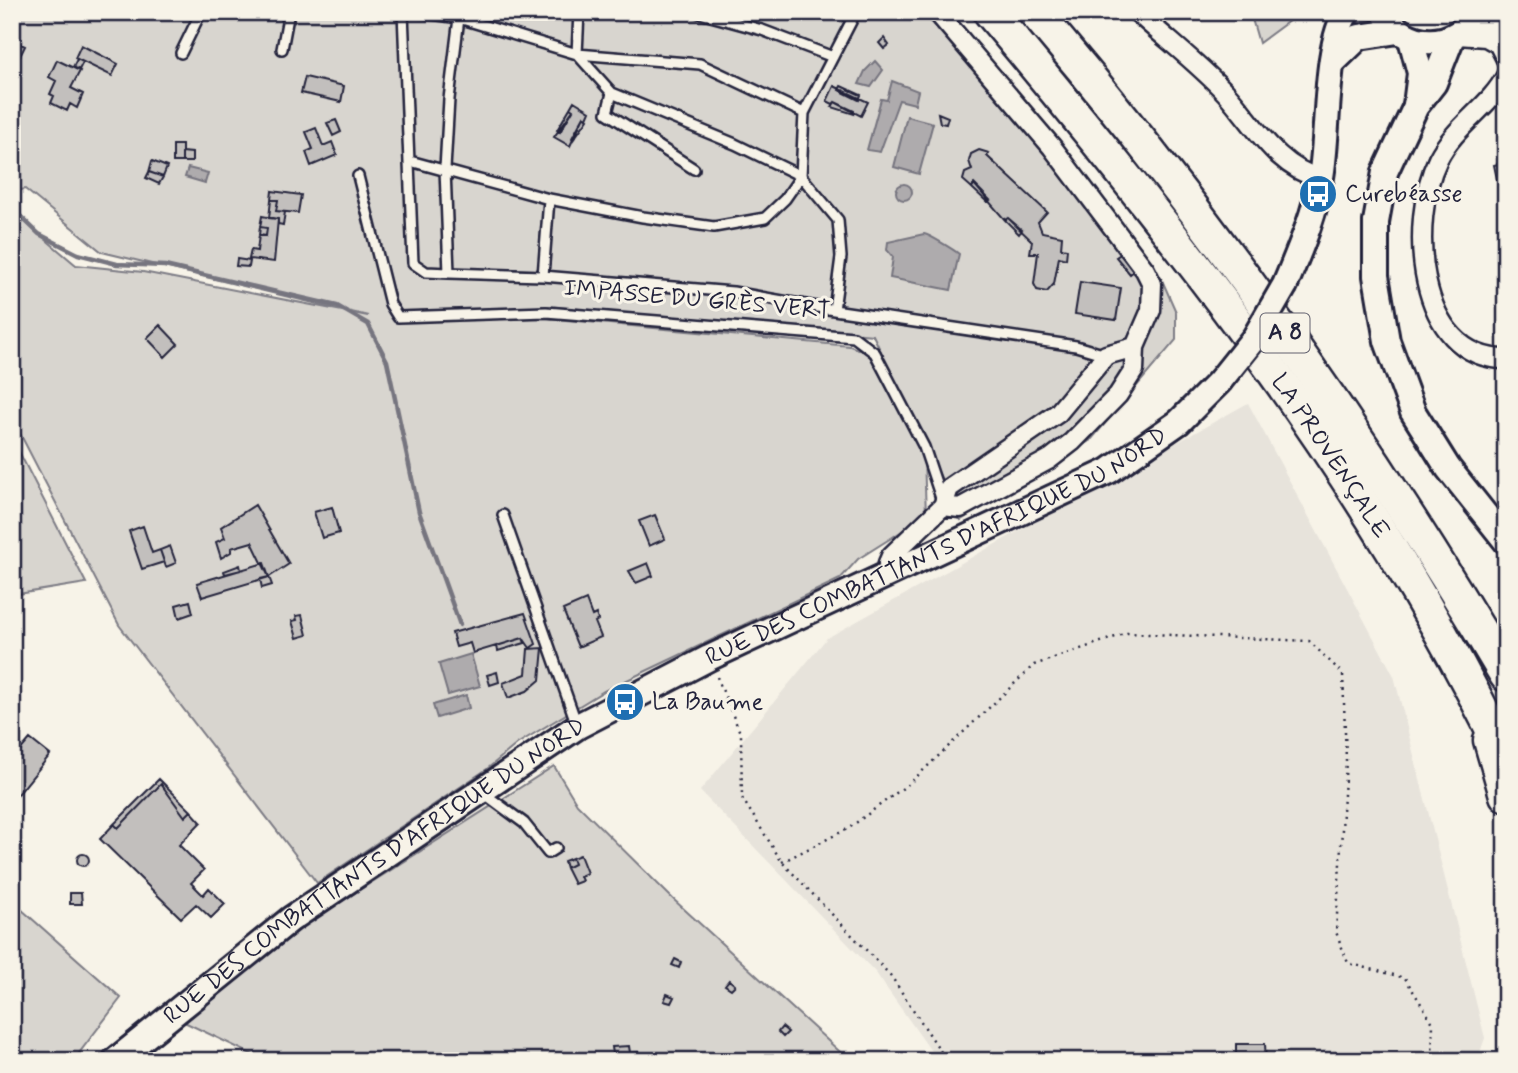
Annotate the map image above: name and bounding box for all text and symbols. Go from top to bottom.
bus stop icon: Curebéasse [1297,173,1339,215]
place label: Curebéasse [1345,179,1463,210]
street label: IMPASSE DU GRÈS VERT [562,273,832,327]
road number: A 8 [1260,314,1310,352]
street label: LA PROVENÇALE [1264,368,1397,544]
street label: RUE DES COMBATTANTS D'AFRIQUE DU NORD [701,420,1173,673]
bus stop icon: La Baume [604,681,646,723]
place label: La Baume [652,687,763,718]
street label: RUE DES COMBATTANTS D'AFRIQUE DU NORD [157,710,591,1031]

